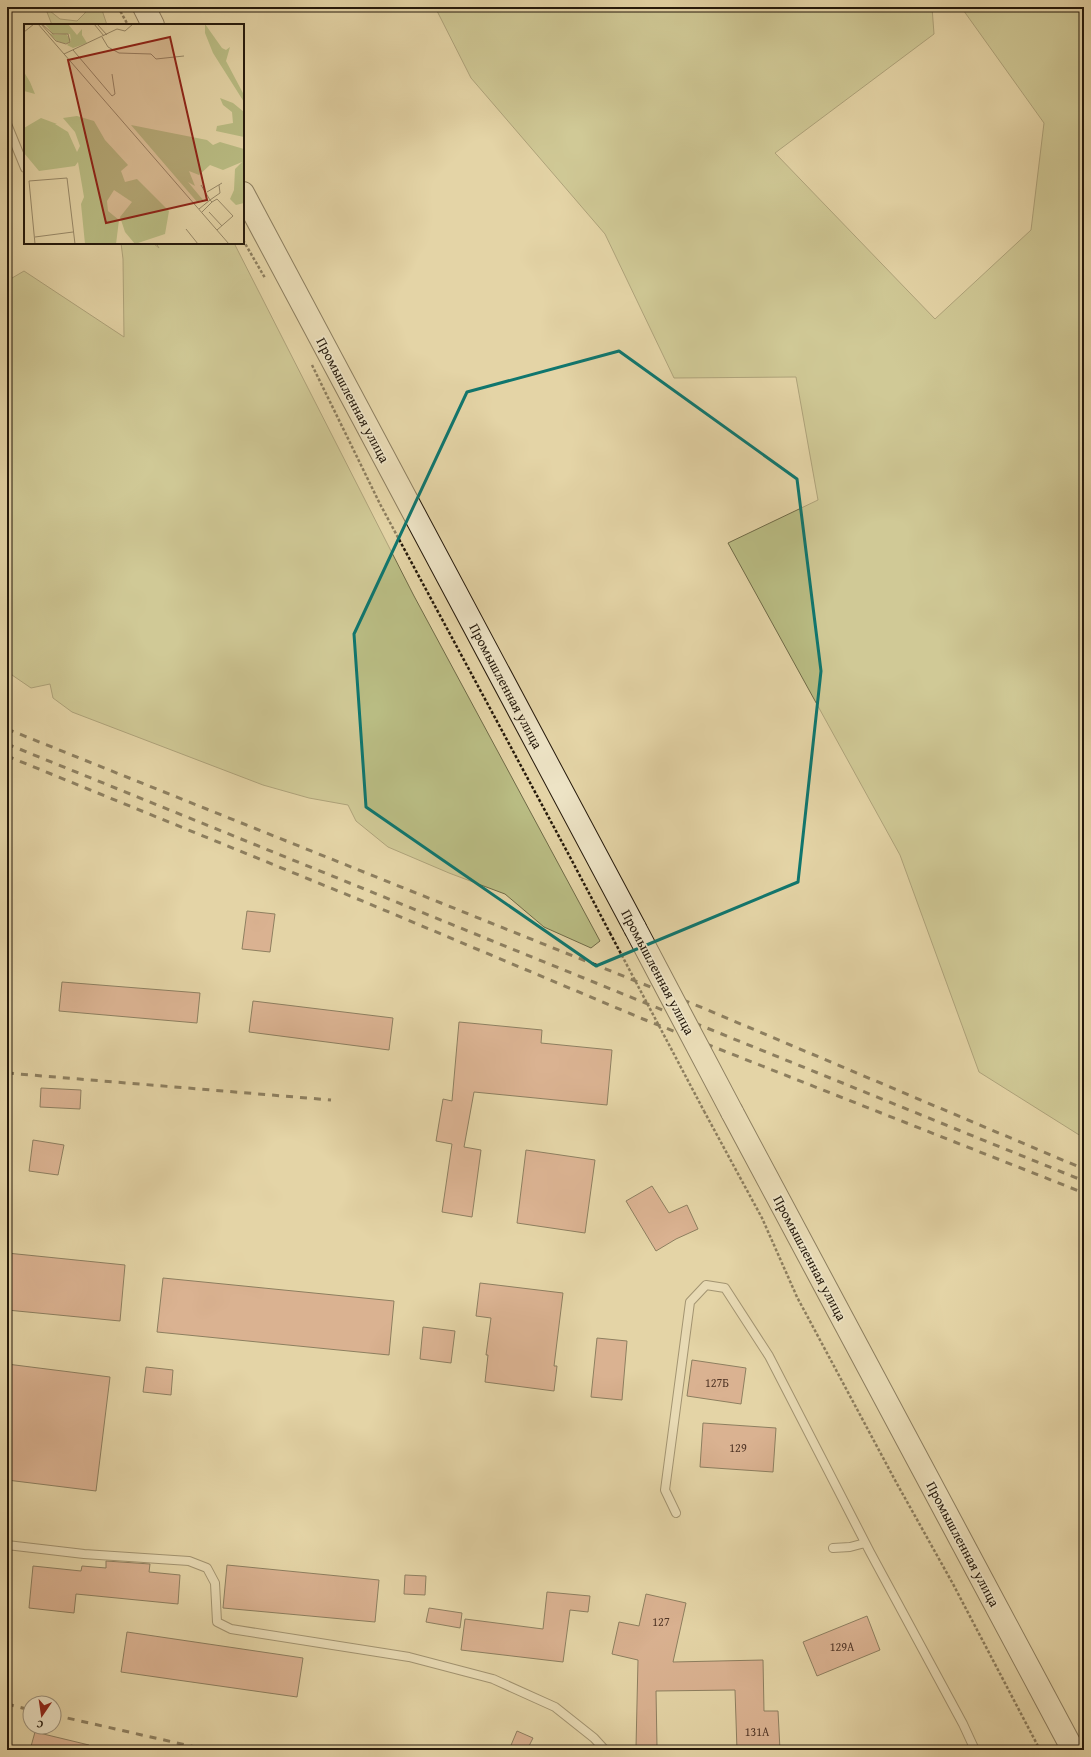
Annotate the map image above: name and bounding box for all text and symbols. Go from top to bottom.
inset map [24,24,244,244]
street label: Промышленная улица [311,334,395,466]
street label: Промышленная улица [464,620,548,752]
street label: Промышленная улица [616,906,700,1038]
street label: Промышленная улица [768,1192,852,1324]
house number: 127Б [705,1374,729,1391]
house number: 129 [729,1439,747,1456]
street label: Промышленная улица [921,1478,1005,1610]
house number: 127 [652,1613,670,1630]
house number: 129А [830,1638,855,1655]
north arrow [22,1695,62,1735]
text: С [35,1716,45,1733]
house number: 131А [745,1723,770,1740]

